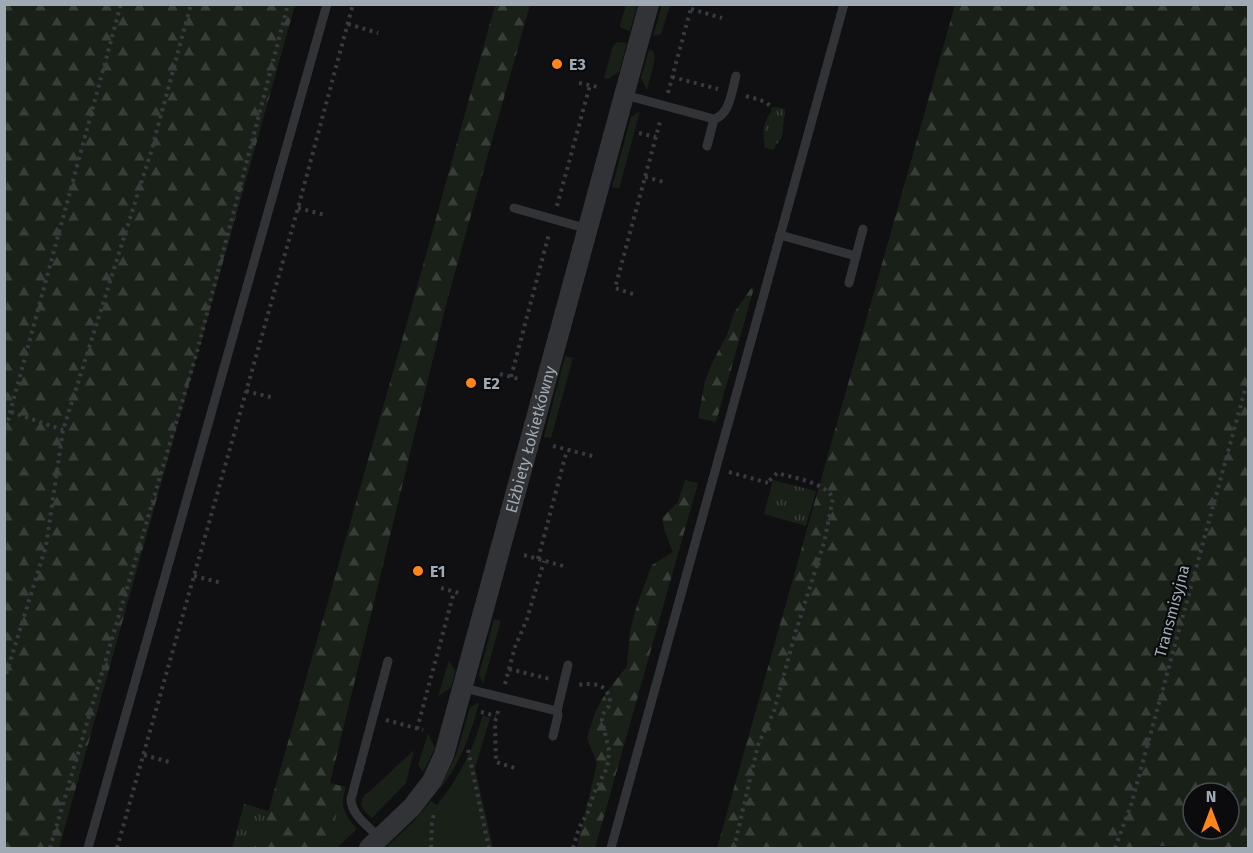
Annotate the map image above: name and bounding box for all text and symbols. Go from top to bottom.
place label: E3 [569,55,586,74]
marker: E3 [550,57,564,71]
street label: Elżbiety Łokietkówny [501,364,559,515]
place label: E2 [483,374,500,393]
marker: E2 [464,376,478,390]
place label: E1 [430,562,445,581]
street label: Transmisyjna [1151,563,1193,659]
marker: E1 [411,564,425,578]
north arrow [1181,781,1241,841]
text: N [1206,787,1216,806]

